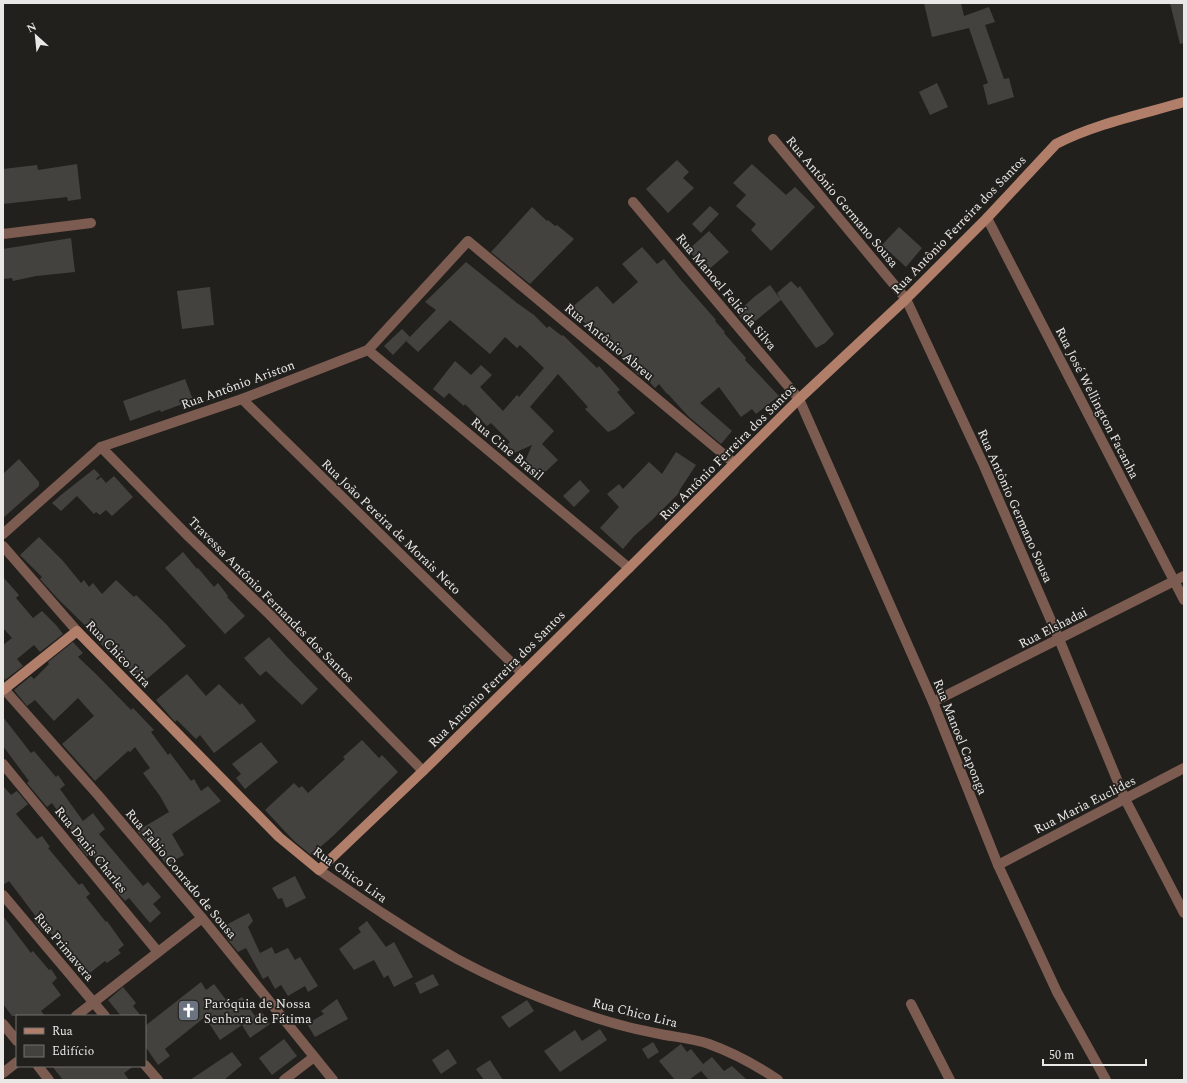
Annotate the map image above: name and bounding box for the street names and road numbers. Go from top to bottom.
street label: Rua Antônio Germano Sousa [781,132,904,273]
street label: Rua Antônio Ferreira dos Santos [887,151,1031,299]
street label: Rua Manoel Felié da Silva [671,229,782,356]
street label: Rua Antônio Abreu [560,298,658,386]
street label: Rua José Wellington Facanha [1050,324,1144,483]
street label: Rua Antônio Ariston [178,355,298,415]
street label: Rua Antônio Ferreira dos Santos [655,379,801,525]
street label: Rua Cine Brasil [466,412,548,486]
street label: Rua Antônio Germano Sousa [972,426,1058,587]
street label: Rua João Pereira de Morais Neto [316,455,466,599]
street label: Travessa Antônio Fernandes dos Santos [183,512,359,688]
street label: Rua Elshadai [1015,602,1091,654]
street label: Rua Antônio Ferreira dos Santos [424,606,570,752]
street label: Rua Chico Lira [81,616,156,693]
street label: Rua Manoel Caponga [928,676,993,799]
street label: Rua Maria Euclides [1030,771,1140,839]
street label: Rua Danis Charles [50,802,132,898]
street label: Rua Fabio Conrado de Sousa [120,805,242,944]
street label: Rua Chico Lira [309,842,392,908]
street label: Rua Primavera [29,908,99,986]
street label: Rua Chico Lira [590,993,680,1033]

